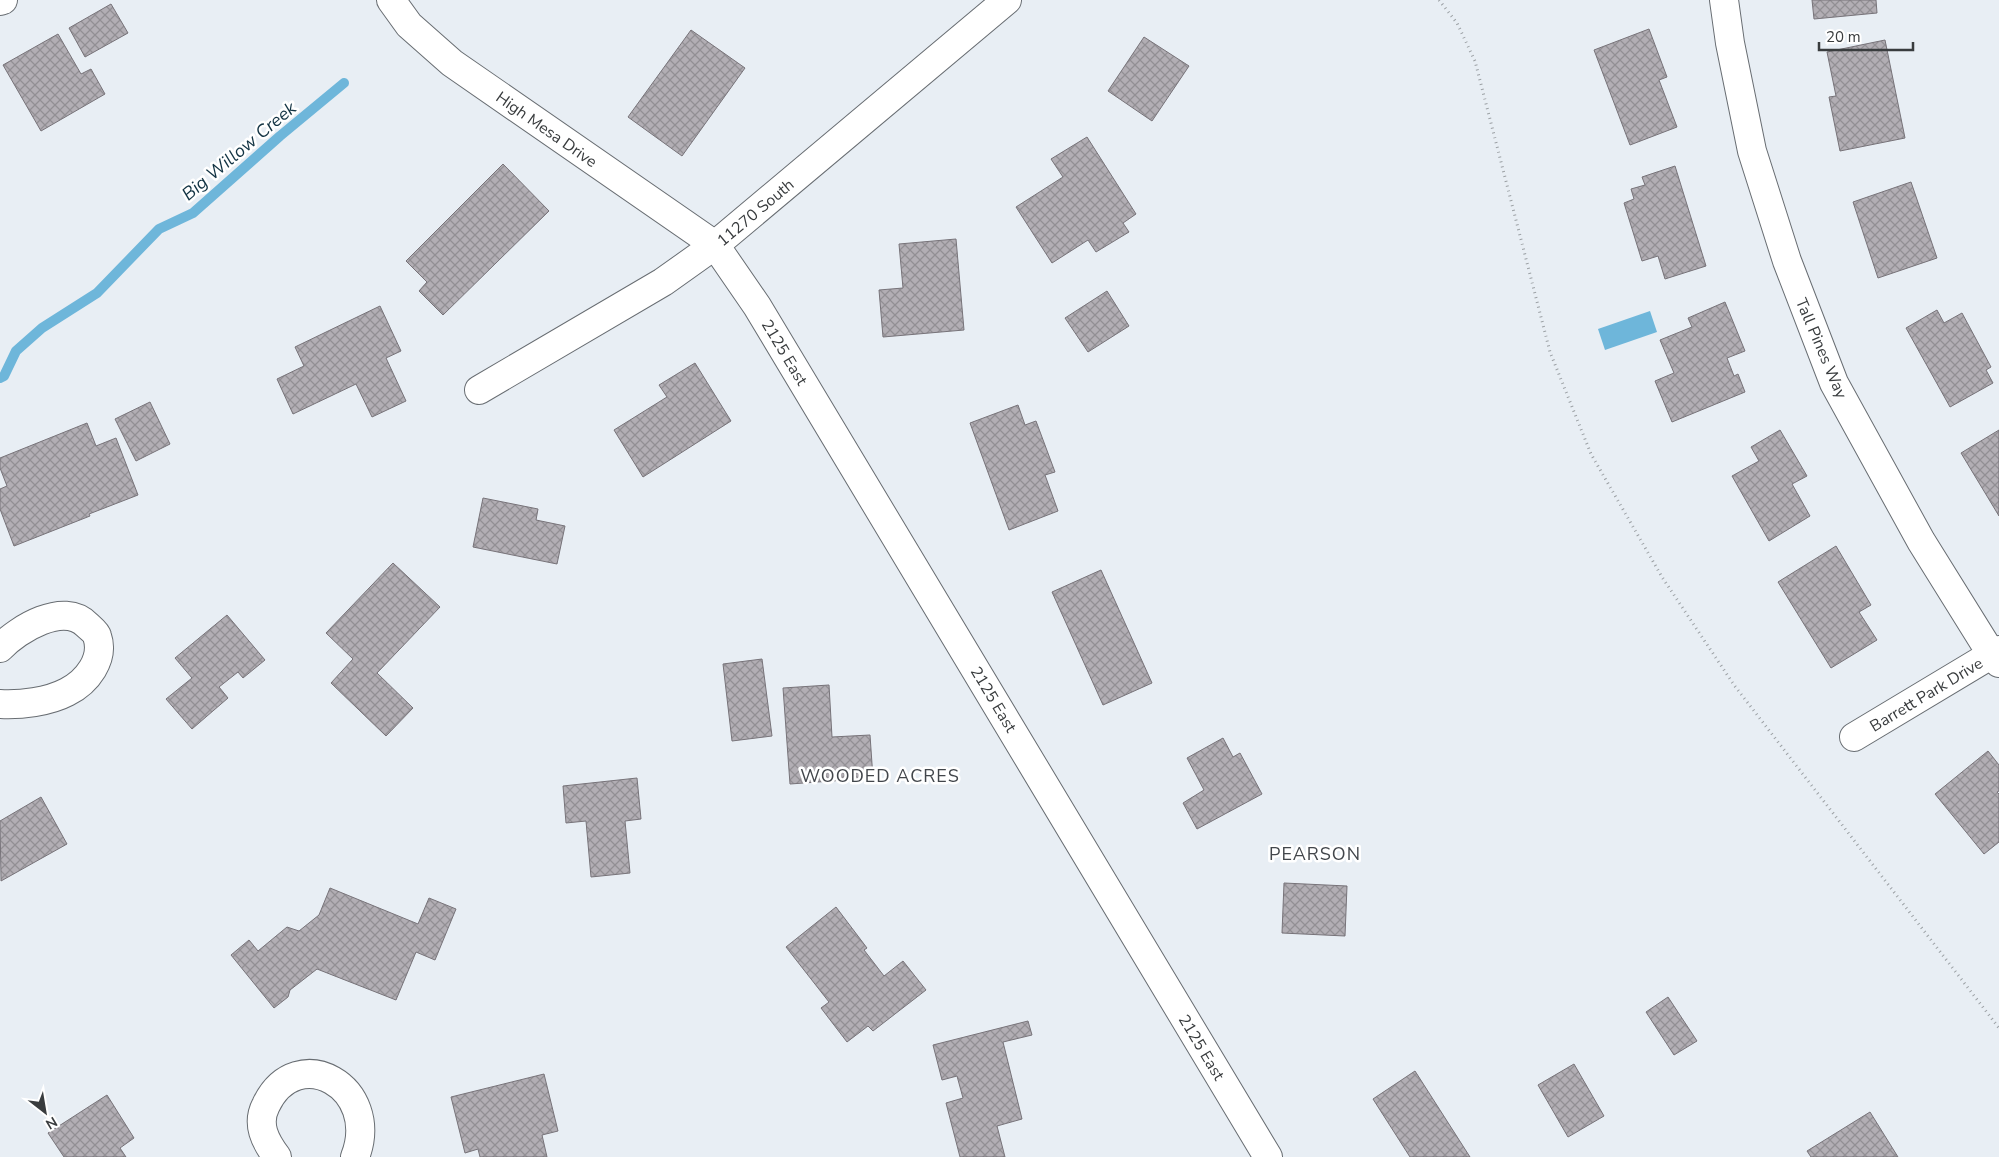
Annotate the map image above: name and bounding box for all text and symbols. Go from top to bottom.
scale bar [1819,20,1913,52]
text: 20 m [1826,27,1861,47]
street label: High Mesa Drive [491,87,601,173]
water label: Big Willow Creek [177,95,302,206]
street label: 11270 South [712,174,799,252]
street label: Tall Pines Way [1790,295,1852,403]
street label: 2125 East [756,315,813,390]
street label: Barrett Park Drive [1866,652,1987,737]
street label: 2125 East [965,662,1022,737]
district label: WOODED ACRES [800,764,960,788]
district label: PEARSON [1269,842,1361,866]
street label: 2125 East [1173,1010,1230,1085]
north arrow [20,1087,70,1137]
text: N [42,1112,61,1134]

